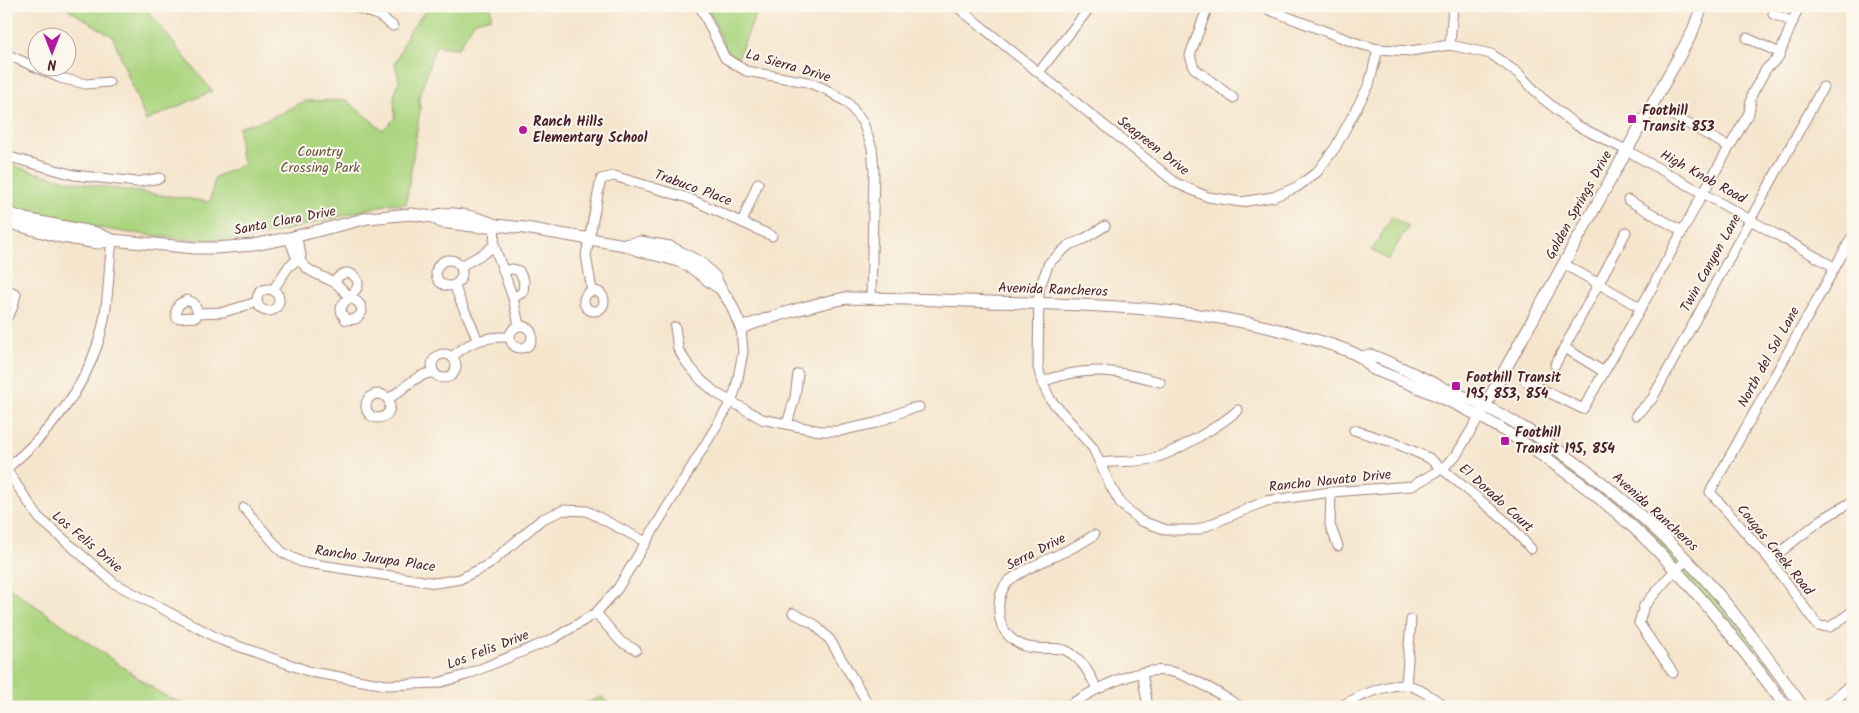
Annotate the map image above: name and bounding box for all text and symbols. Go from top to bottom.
north arrow [28,28,78,78]
street label: La Sierra Drive [743,43,834,89]
text: N [47,53,56,75]
place label: Foothill Transit 853 [1642,100,1715,138]
place label: Ranch Hills Elementary School [533,111,648,149]
street label: Seagreen Drive [1112,111,1194,182]
marker: Foothill Transit 853 [1626,113,1638,125]
marker: Ranch Hills Elementary School [517,124,529,136]
park label: Country Crossing Park [280,141,360,179]
street label: High Knob Road [1656,144,1751,210]
street label: Golden Springs Drive [1540,146,1618,264]
street label: Trabuco Place [651,164,736,212]
street label: Santa Clara Drive [232,200,339,242]
street label: Twin Canyon Lane [1675,209,1748,316]
street label: Avenida Rancheros [998,277,1108,303]
street label: North del Sol Lane [1732,302,1806,411]
place label: Foothill Transit 195, 853, 854 [1466,367,1562,405]
marker: Foothill Transit 195, 853, 854 [1450,380,1462,392]
place label: Foothill Transit 195, 854 [1515,422,1615,460]
marker: Foothill Transit 195, 854 [1499,435,1511,447]
street label: El Dorado Court [1454,458,1539,538]
street label: Rancho Navato Drive [1268,464,1393,498]
street label: Avenida Rancheros [1607,467,1703,557]
street label: Cougas Creek Road [1731,500,1819,601]
street label: Los Felis Drive [47,506,128,579]
street label: Serra Drive [1002,527,1070,576]
street label: Rancho Jurupa Place [313,540,437,578]
street label: Los Felis Drive [444,624,533,676]

